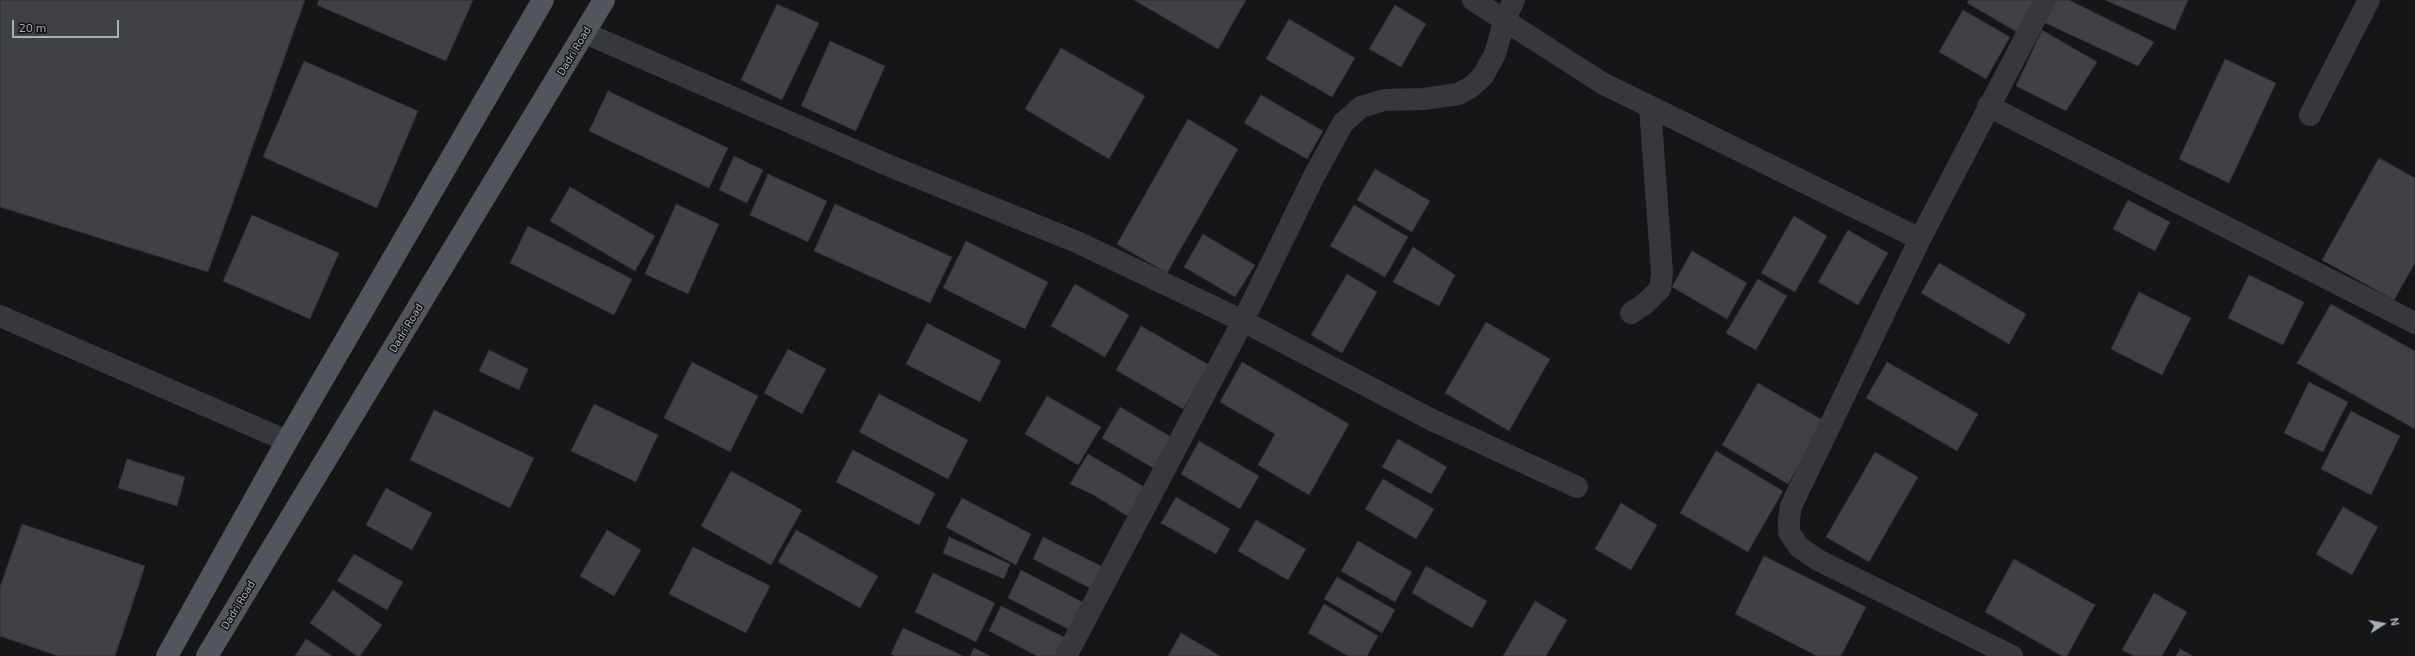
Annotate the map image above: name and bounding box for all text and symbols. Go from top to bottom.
scale bar [14,12,121,38]
text: 20 m [19,20,46,34]
street label: Dadri Road [554,24,594,78]
street label: Dadri Road [386,301,426,355]
street label: Dadri Road [218,578,258,632]
north arrow [2363,604,2403,644]
text: N [2388,616,2402,627]

